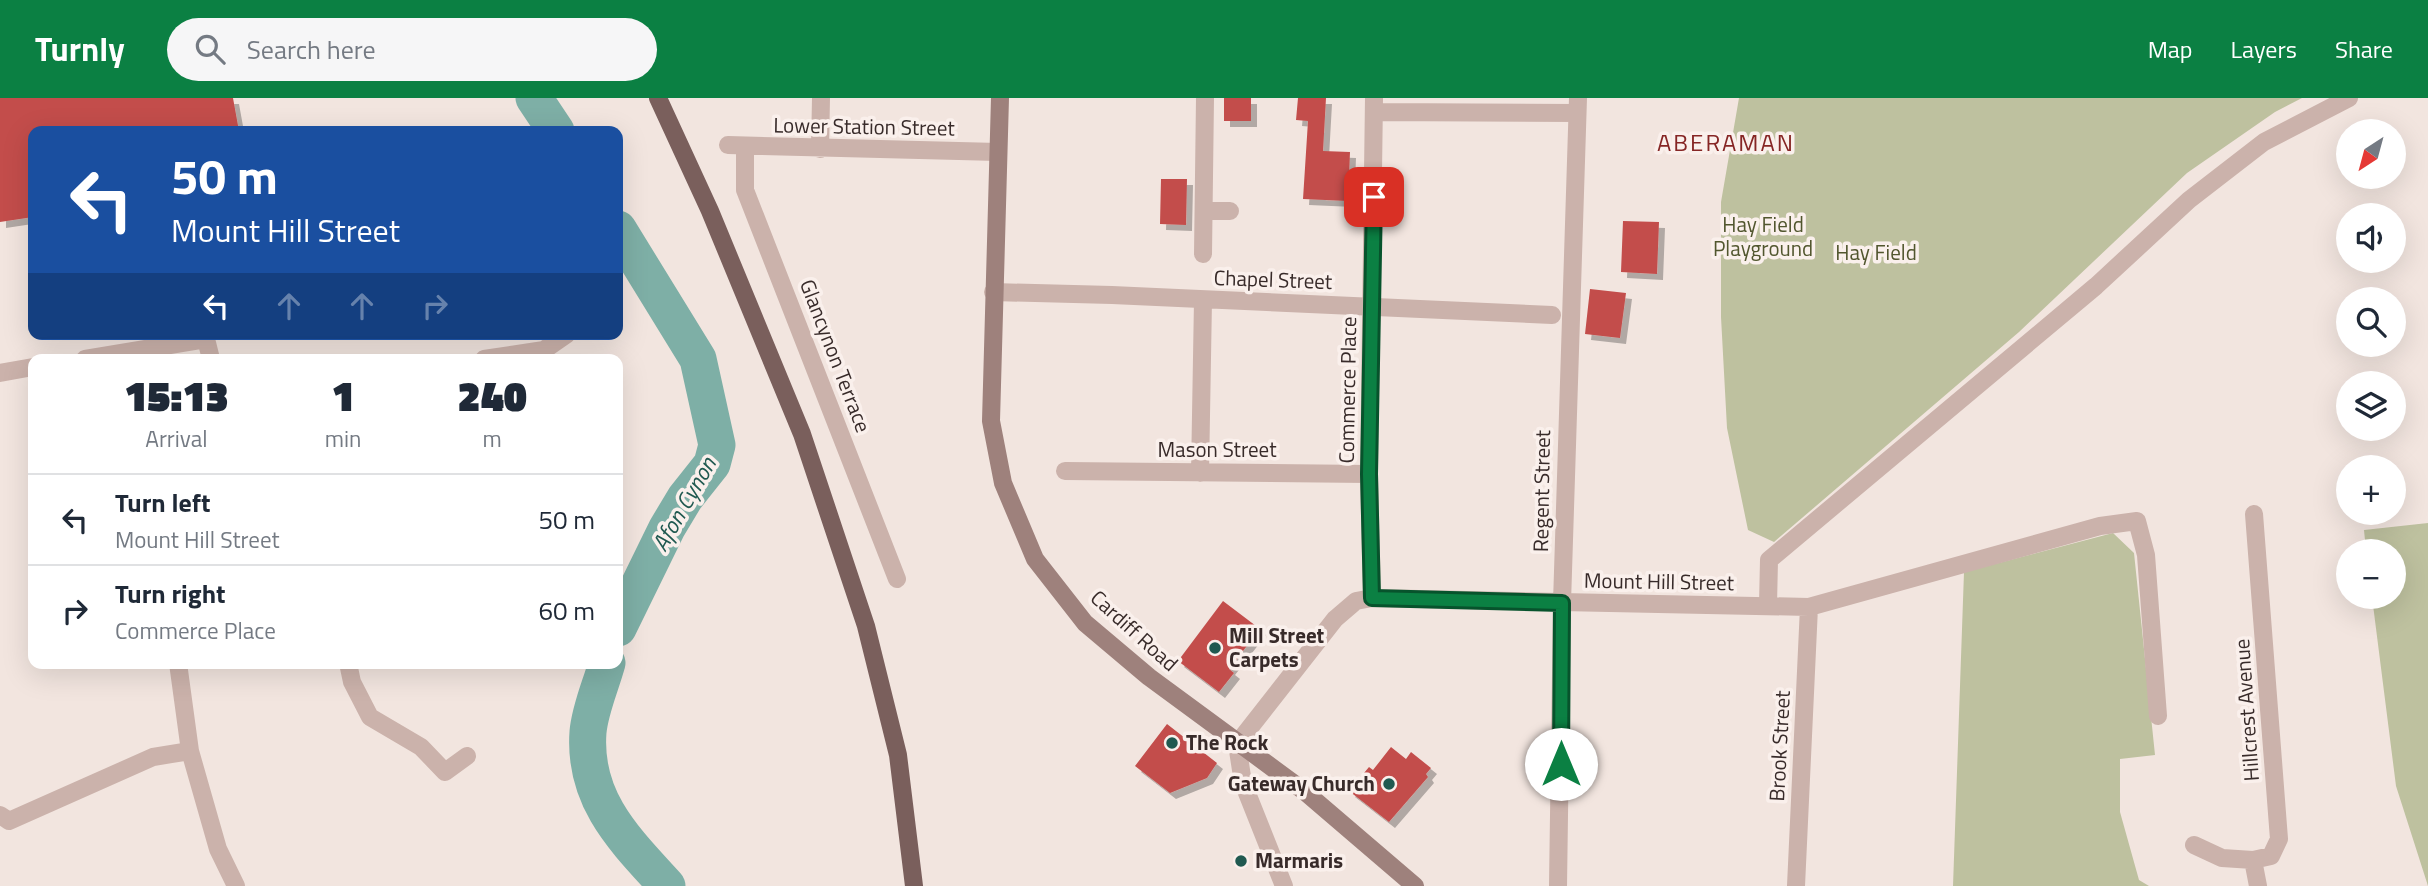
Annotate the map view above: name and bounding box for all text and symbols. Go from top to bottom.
search box [167,18,657,81]
text: Turnly [35,24,125,74]
icon: search [191,30,229,68]
text: Search here [247,30,376,69]
text: Map [2148,31,2193,67]
text: Layers [2231,31,2297,67]
text: Share [2335,31,2393,67]
street label: Lower Station Street [773,108,956,144]
north arrow [2336,119,2406,189]
map controls [2336,119,2406,609]
district label: ABERAMAN [1657,124,1795,160]
text: 50 m [171,138,278,213]
icon: left [56,154,147,245]
pin [1344,167,1404,227]
icon: arrive [1355,178,1393,216]
button: sound [2336,203,2406,273]
text: Mount Hill Street [171,206,400,254]
park label: Hay Field Playground [1713,208,1813,264]
park label: Hay Field [1835,236,1917,268]
street label: Chapel Street [1213,261,1333,297]
street label: Glancynon Terrace [792,274,880,437]
icon: left [197,287,235,325]
icon: ahead [270,287,308,325]
icon: ahead [343,287,381,325]
icon: right [416,287,454,325]
button: search [2336,287,2406,357]
street label: Commerce Place [1330,316,1364,464]
text: 15:13 [124,363,229,427]
text: 1 [332,363,355,427]
text: 240 [458,363,527,427]
button: layers [2336,371,2406,441]
text: Arrival [145,421,208,456]
text: min [325,421,361,456]
text: m [483,421,502,456]
street label: Regent Street [1524,429,1558,552]
street label: Mason Street [1157,433,1277,465]
water label: Afon Cynon [642,450,725,557]
button: + [2336,455,2406,525]
text: Turn left [115,483,210,522]
text: 50 m [538,500,595,539]
icon: left [56,501,94,539]
text: Mount Hill Street [115,522,280,557]
button: − [2336,539,2406,609]
street label: Mount Hill Street [1584,564,1735,598]
text: Turn right [115,574,226,613]
street label: Cardiff Road [1084,582,1186,678]
text: 60 m [538,591,595,630]
icon: right [56,592,94,630]
text: Commerce Place [115,613,276,648]
place label: Mill Street Carpets [1229,619,1325,675]
street label: Hillcrest Avenue [2225,638,2267,782]
marker: Mill Street Carpets [1207,640,1223,656]
street label: Brook Street [1760,689,1798,802]
place label: The Rock [1186,726,1268,758]
position arrow [1524,727,1598,801]
marker: The Rock [1164,735,1180,751]
place label: Gateway Church [1228,767,1375,799]
marker: Gateway Church [1381,776,1397,792]
place label: Marmaris [1255,844,1343,876]
marker: Marmaris [1233,853,1249,869]

